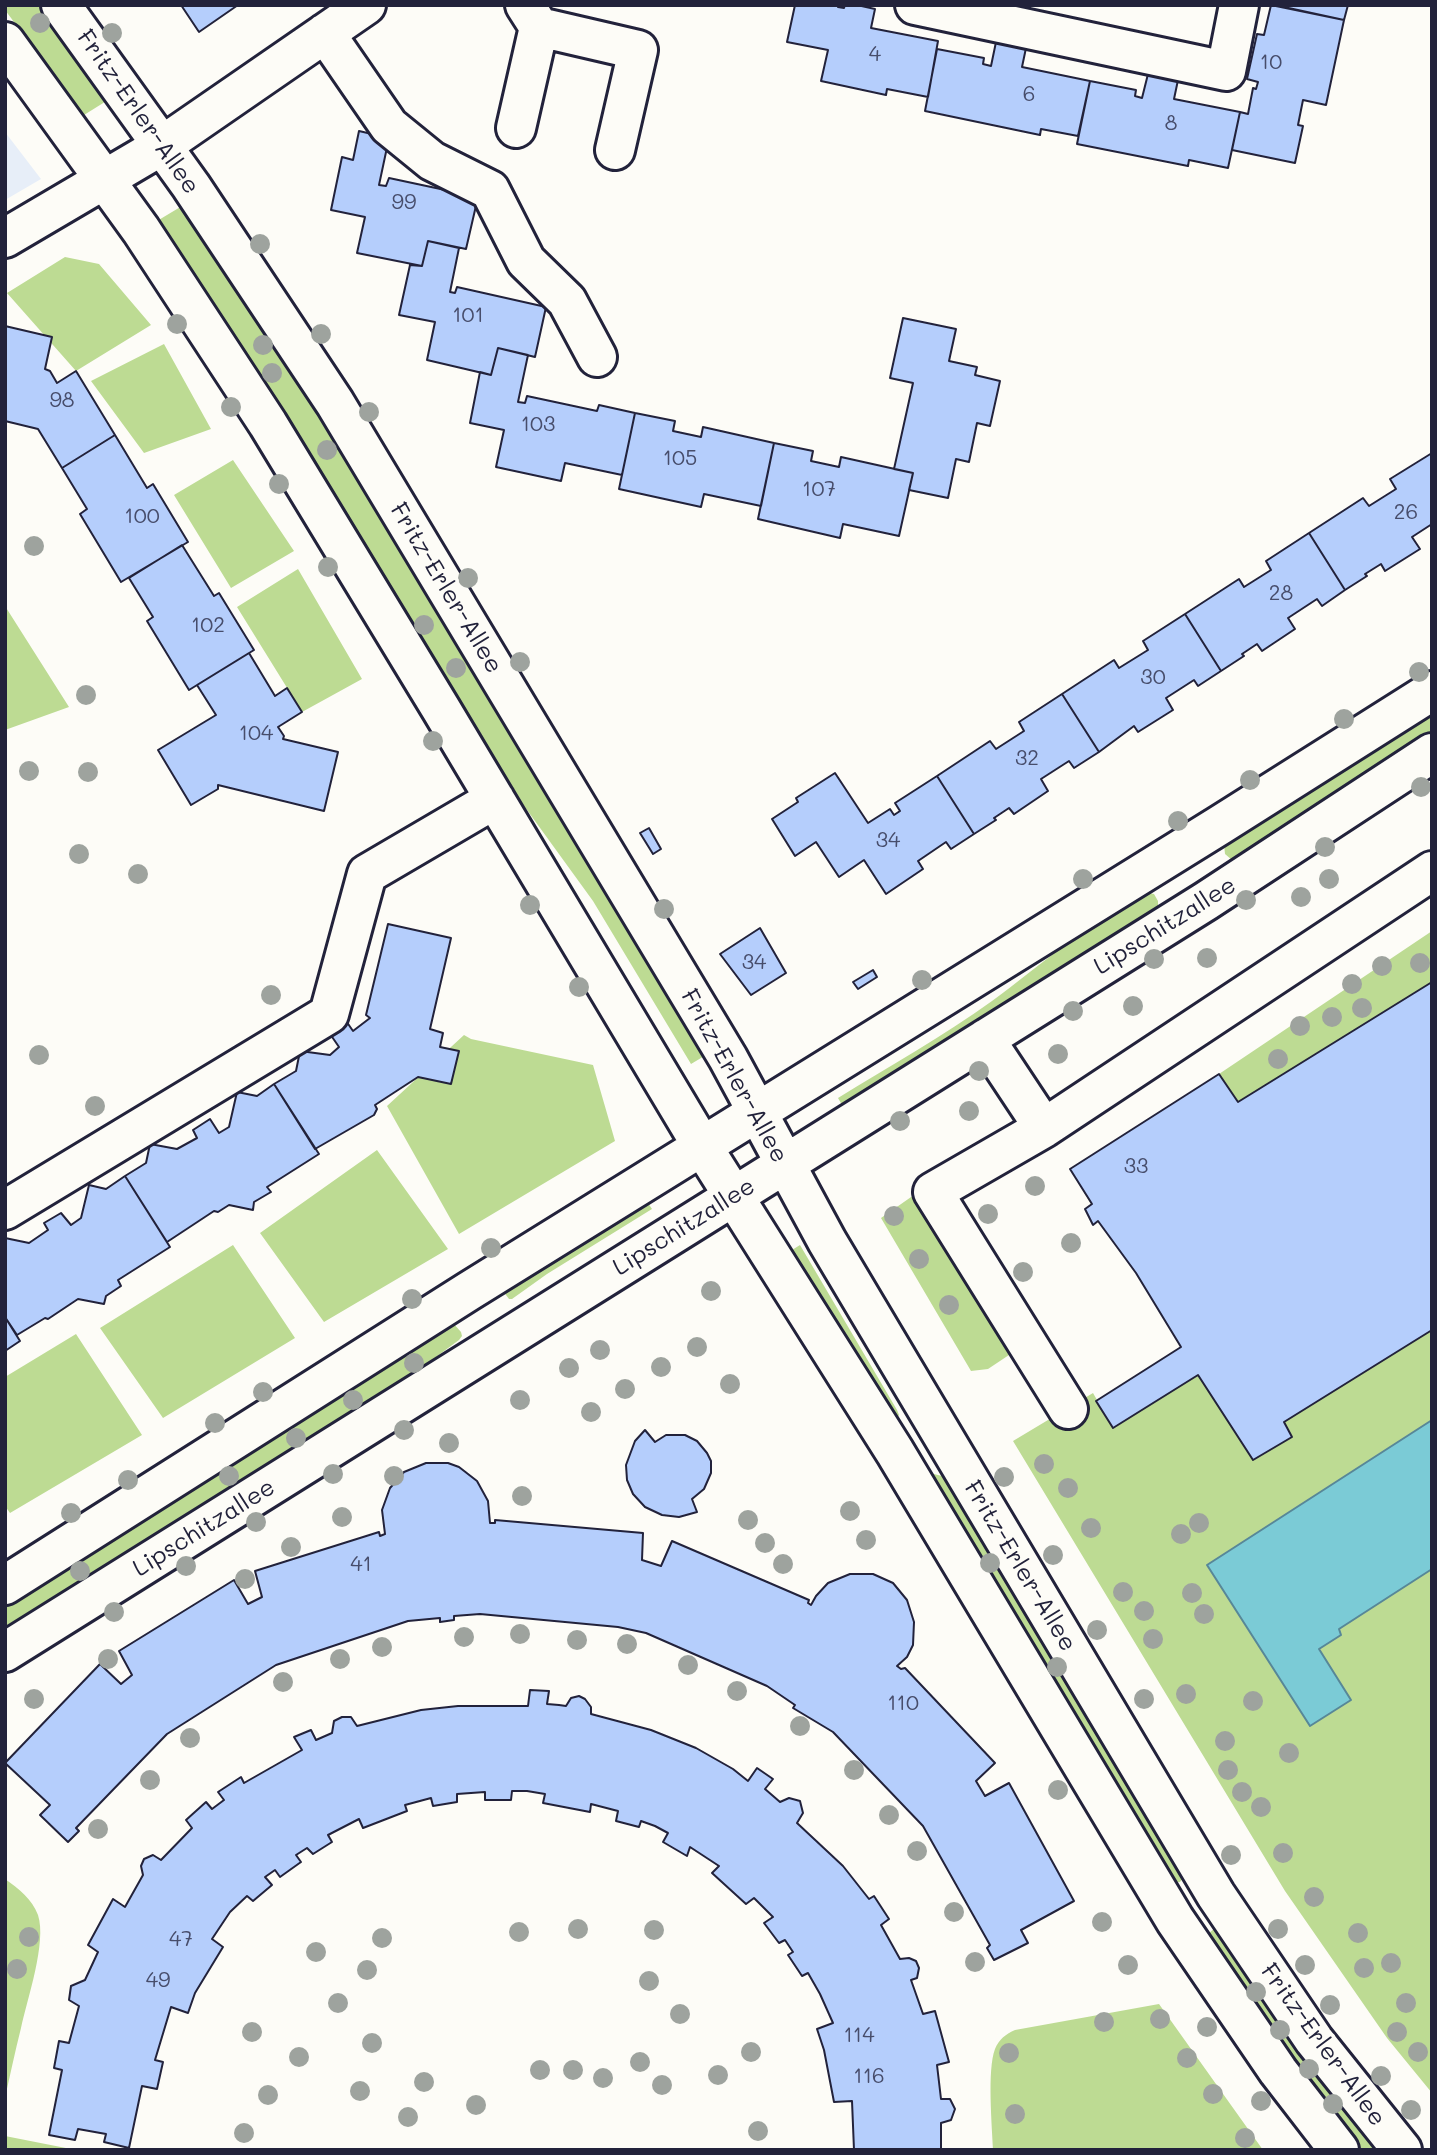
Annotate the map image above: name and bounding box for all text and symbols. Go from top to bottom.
street label: Fritz-Erler-Allee [71,24,205,200]
house number: 4 [869,42,881,68]
house number: 10 [1260,50,1282,76]
house number: 6 [1023,82,1035,108]
house number: 8 [1165,111,1177,137]
house number: 99 [392,190,416,216]
house number: 101 [452,303,484,329]
house number: 98 [49,388,75,414]
house number: 103 [521,412,555,438]
house number: 105 [663,446,697,472]
house number: 107 [802,477,836,503]
street label: Fritz-Erler-Allee [384,497,508,679]
house number: 26 [1394,500,1418,526]
house number: 100 [124,504,160,530]
house number: 28 [1269,581,1293,607]
house number: 102 [191,613,225,639]
house number: 30 [1140,665,1166,691]
house number: 104 [239,721,273,747]
house number: 32 [1015,746,1039,772]
house number: 34 [876,828,900,854]
street label: Lipschitzallee [1089,871,1241,981]
house number: 34 [742,950,766,976]
street label: Fritz-Erler-Allee [674,984,794,1168]
house number: 33 [1124,1154,1148,1180]
street label: Lipschitzallee [608,1172,760,1282]
street label: Lipschitzallee [128,1473,280,1583]
street label: Fritz-Erler-Allee [958,1475,1082,1657]
house number: 41 [350,1552,372,1578]
house number: 110 [887,1691,919,1717]
house number: 47 [169,1927,193,1953]
street label: Fritz-Erler-Allee [1254,1958,1392,2132]
house number: 49 [146,1968,170,1994]
house number: 114 [843,2023,875,2049]
house number: 116 [853,2064,885,2090]

